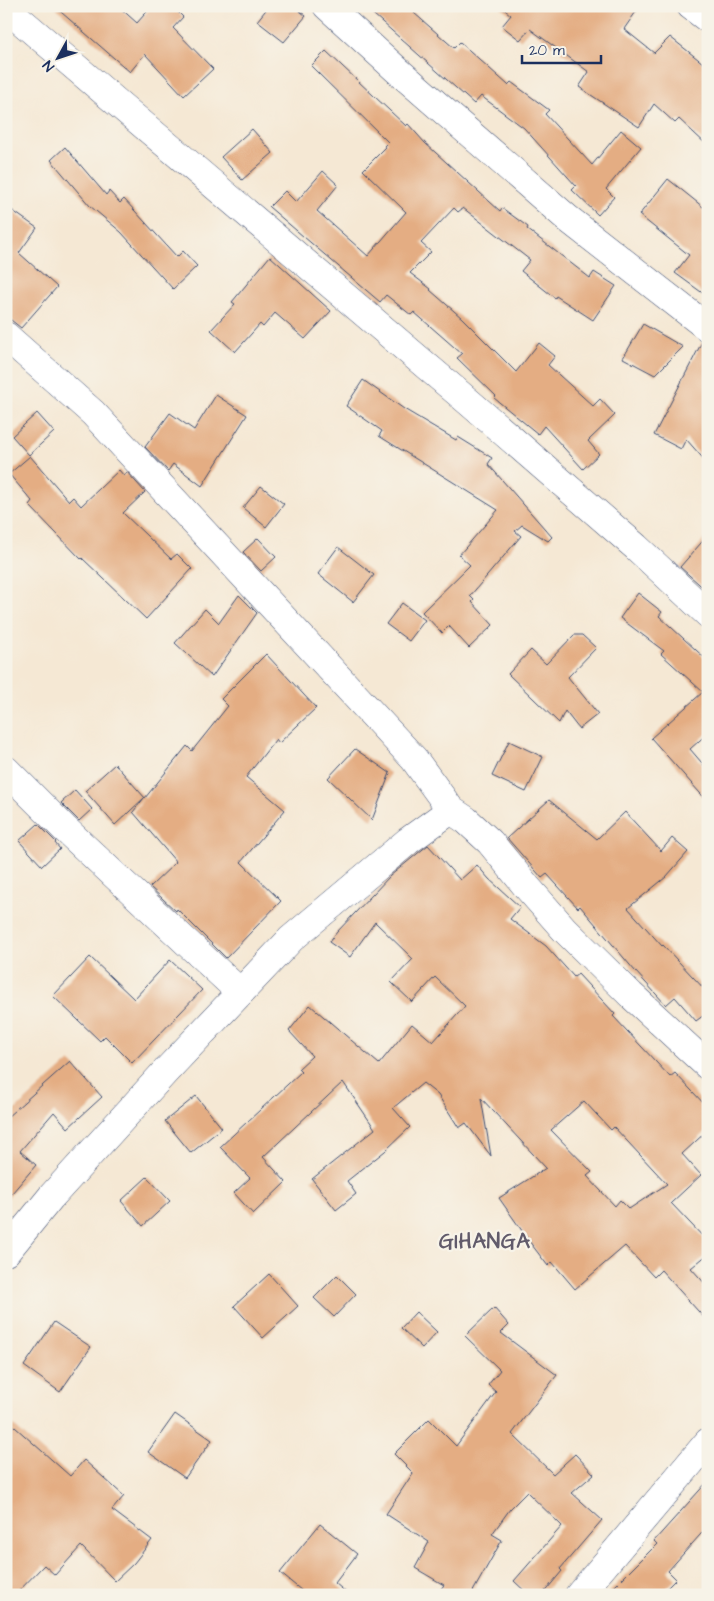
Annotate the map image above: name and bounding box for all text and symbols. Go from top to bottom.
north arrow [32,32,82,82]
scale bar [522,32,600,64]
text: 20 m [529,40,565,61]
text: N [38,56,59,76]
district label: GIHANGA [439,1227,531,1256]

